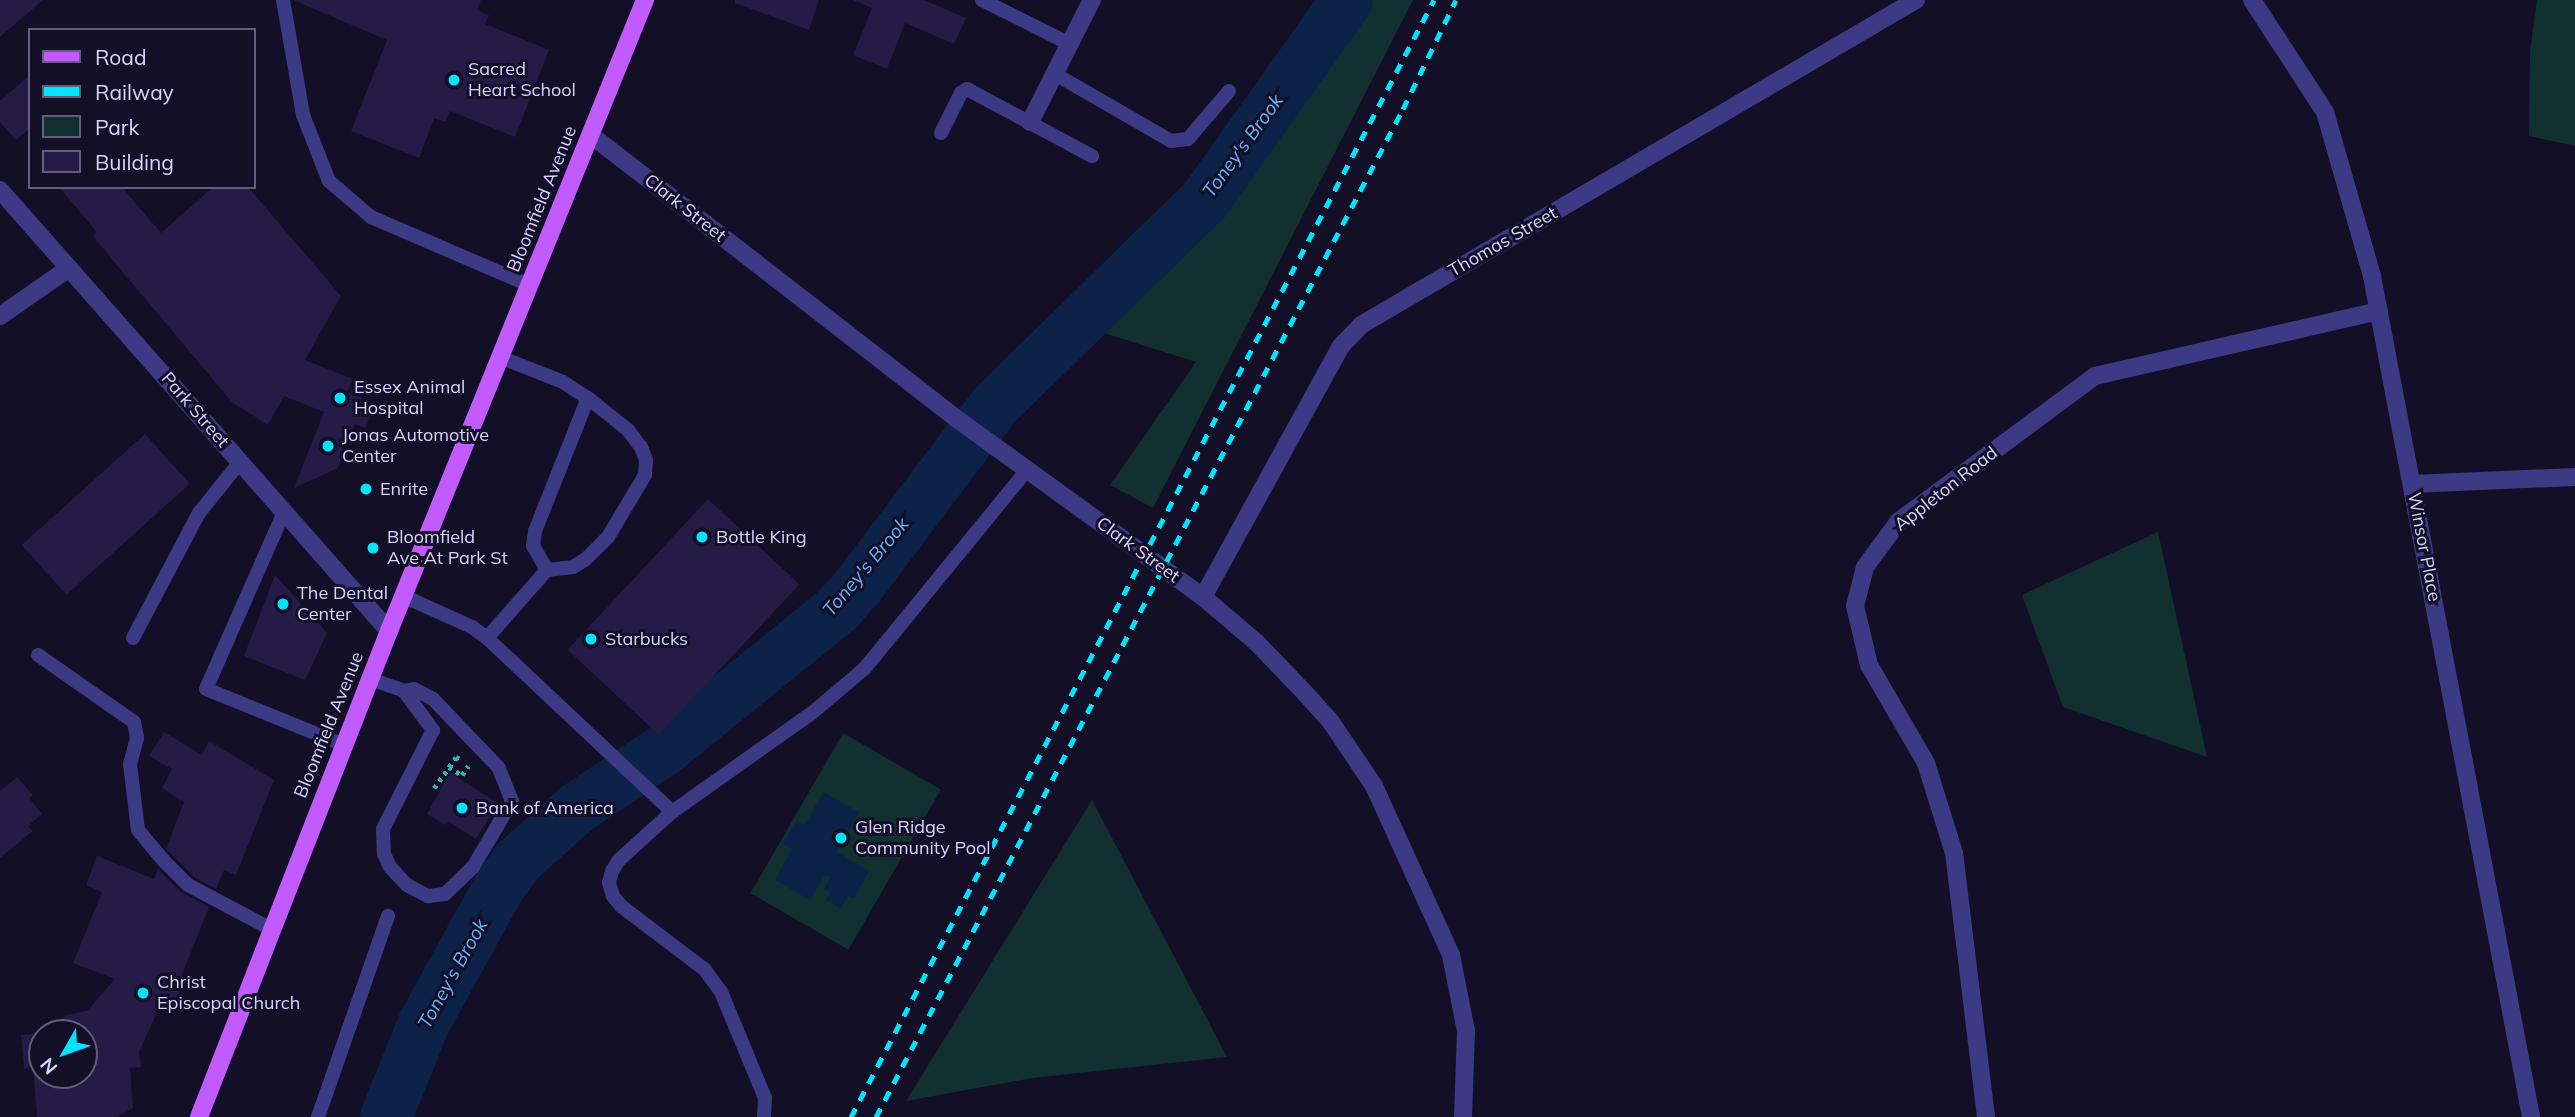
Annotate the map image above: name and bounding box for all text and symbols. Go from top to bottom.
legend [28,28,256,189]
text: Road [95,44,146,70]
place label: Sacred Heart School [468,59,576,102]
marker: Sacred Heart School [446,72,462,88]
text: Railway [95,79,174,105]
water label: Toney's Brook [1198,90,1288,202]
text: Park [95,114,139,140]
street label: Bloomfield Avenue [503,123,581,275]
text: Building [95,149,174,175]
street label: Clark Street [640,169,730,247]
street label: Thomas Street [1445,202,1561,282]
street label: Park Street [157,368,233,452]
place label: Essex Animal Hospital [354,377,465,420]
marker: Essex Animal Hospital [332,390,348,406]
place label: Jonas Automotive Center [342,425,489,467]
marker: Jonas Automotive Center [320,438,336,454]
street label: Appleton Road [1890,442,2002,536]
place label: Enrite [380,478,428,500]
marker: Enrite [358,481,374,497]
street label: Winsor Place [2403,491,2445,603]
water label: Toney's Brook [818,513,914,621]
street label: Clark Street [1092,513,1184,587]
place label: Bottle King [716,526,807,548]
place label: Bloomfield Ave At Park St [387,527,508,570]
marker: Bottle King [694,529,710,545]
marker: Bloomfield Ave At Park St [365,540,381,556]
place label: The Dental Center [297,583,388,626]
marker: The Dental Center [275,596,291,612]
place label: Starbucks [605,628,688,650]
marker: Starbucks [583,631,599,647]
street label: Bloomfield Avenue [290,649,368,801]
place label: Bank of America [476,797,614,819]
marker: Bank of America [454,800,470,816]
place label: Glen Ridge Community Pool [855,817,991,860]
marker: Glen Ridge Community Pool [833,830,849,846]
water label: Toney's Brook [413,915,493,1033]
place label: Christ Episcopal Church [157,972,300,1014]
marker: Christ Episcopal Church [135,985,151,1001]
north arrow [28,1019,98,1089]
text: N [35,1053,62,1079]

